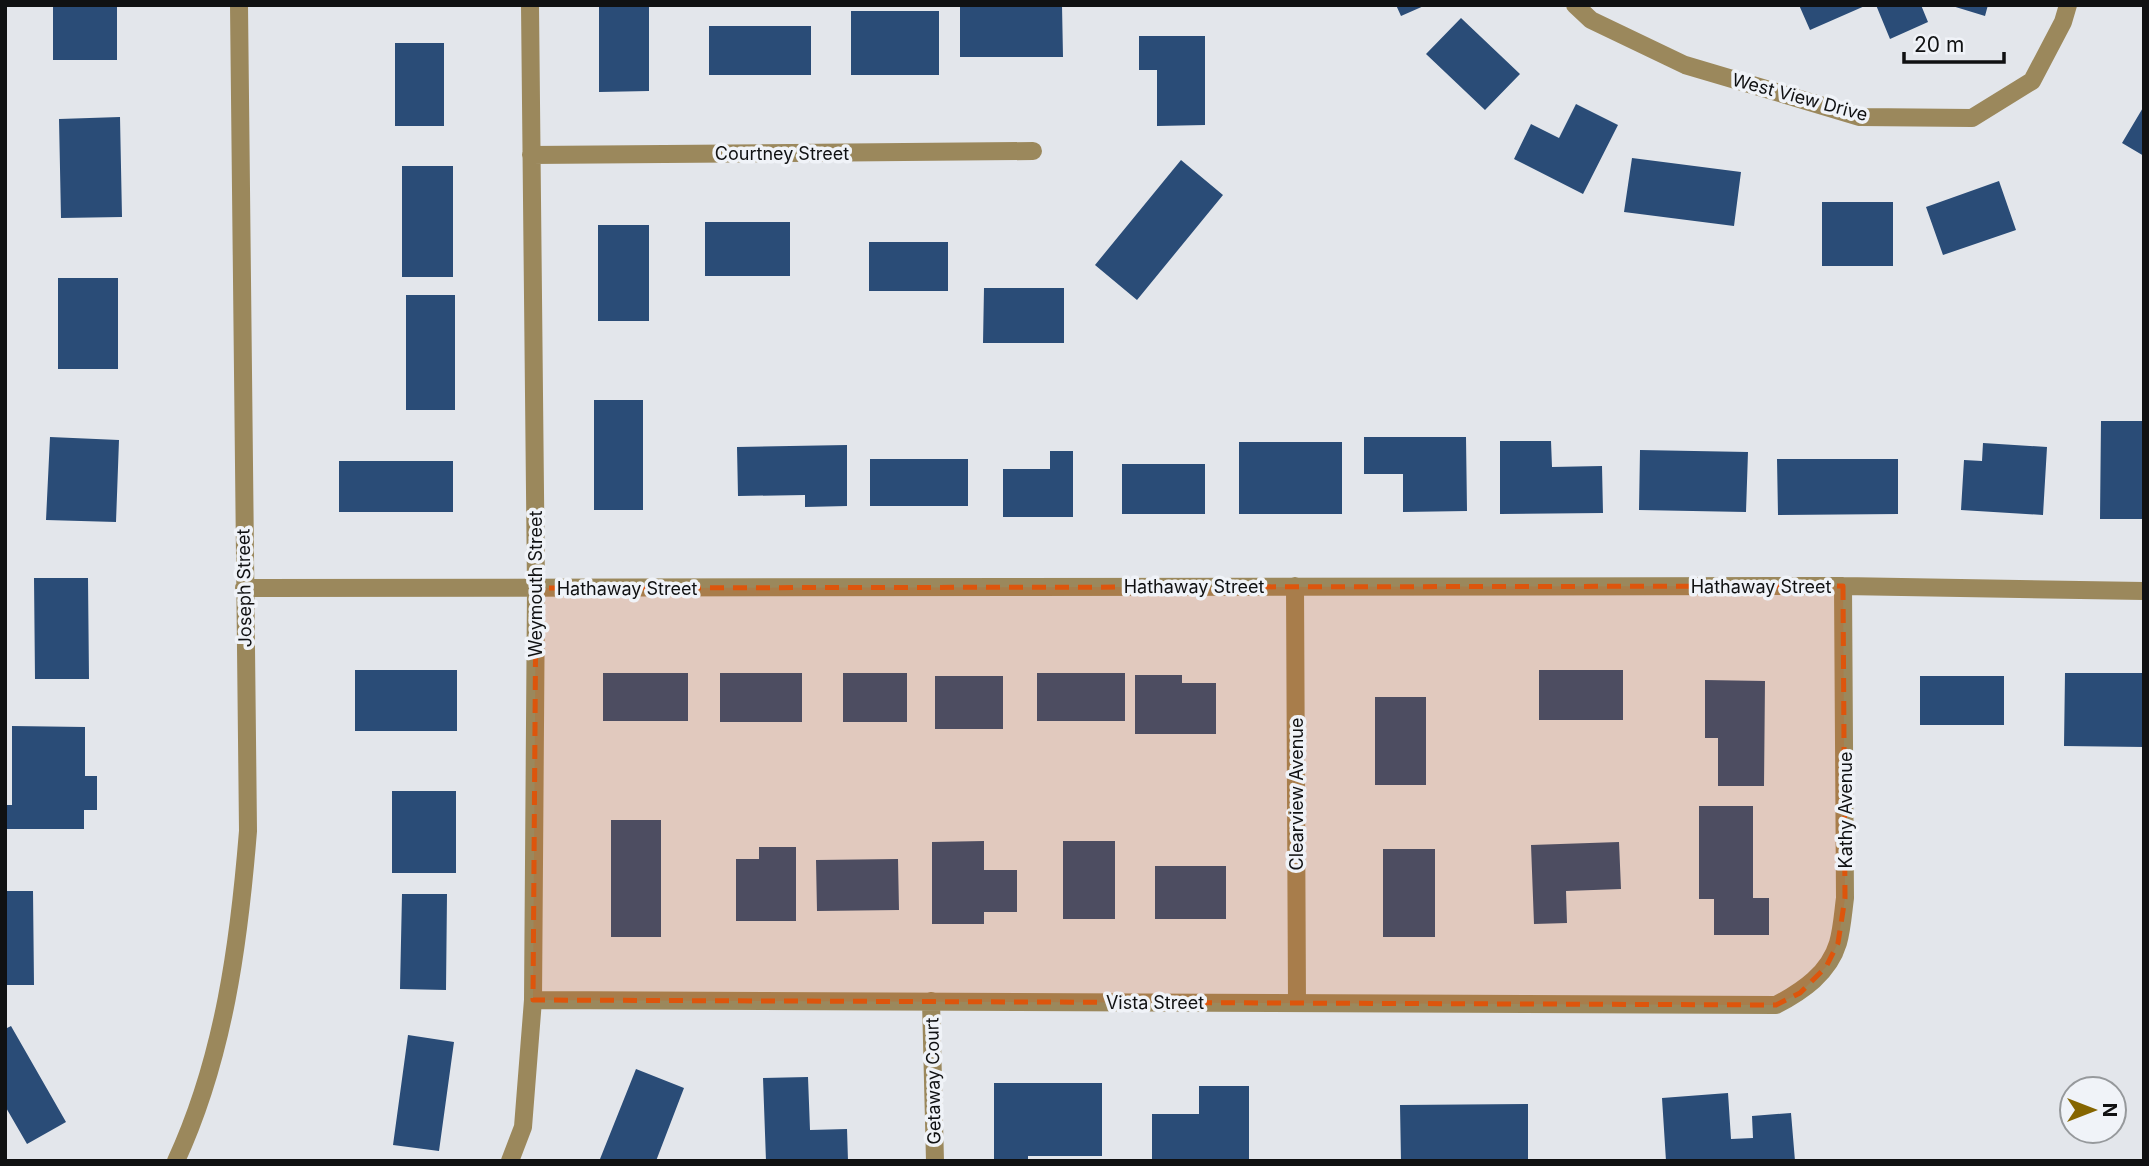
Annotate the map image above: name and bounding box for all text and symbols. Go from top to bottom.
scale bar [1904,21,2004,65]
text: 20 m [1914,32,1964,57]
street label: West View Drive [1730,69,1870,125]
street label: Courtney Street [715,143,849,164]
street label: Weymouth Street [525,511,546,657]
street label: Joseph Street [232,528,256,647]
street label: Hathaway Street [1124,576,1264,597]
street label: Hathaway Street [1691,576,1831,597]
street label: Hathaway Street [557,578,697,599]
street label: Clearview Avenue [1286,717,1307,871]
street label: Kathy Avenue [1835,752,1856,868]
street label: Vista Street [1106,992,1204,1013]
street label: Getaway Court [921,1017,945,1145]
north arrow [2058,1075,2128,1145]
text: N [2098,1103,2121,1117]

